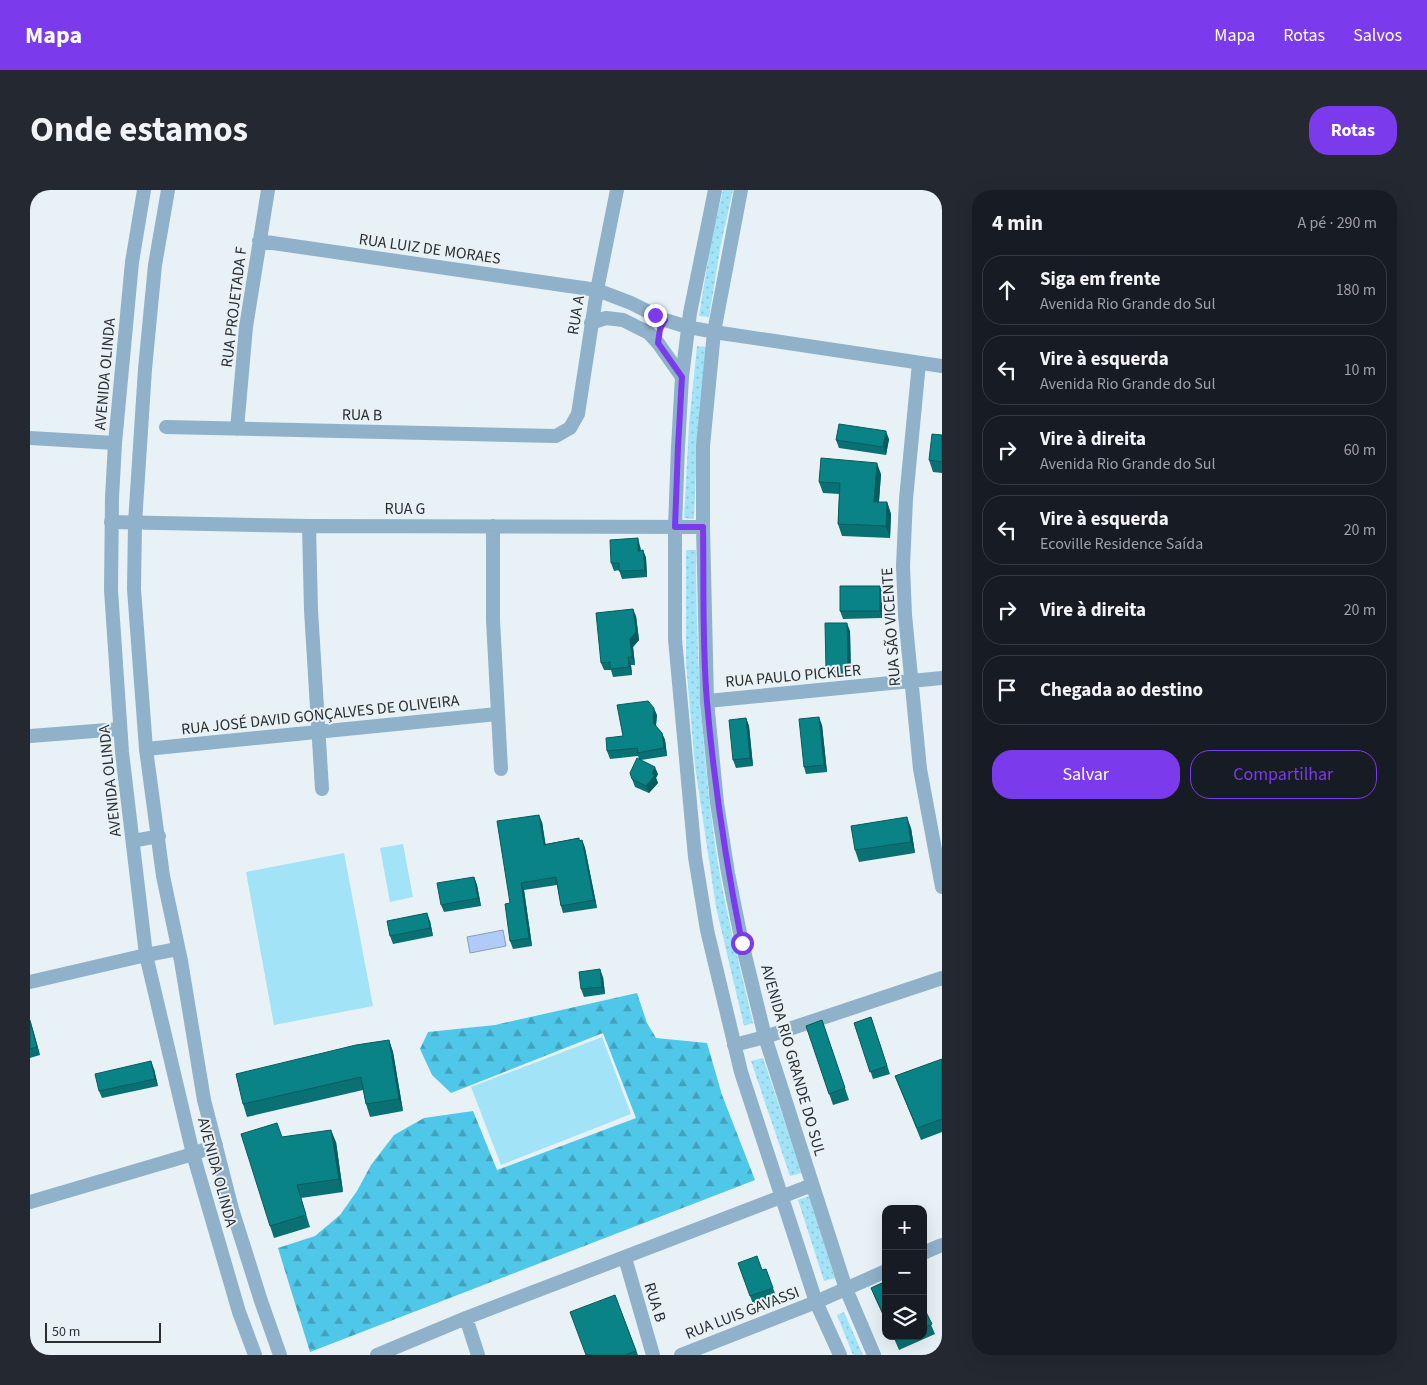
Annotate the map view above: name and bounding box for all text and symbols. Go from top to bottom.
text: Mapa [25,18,82,53]
text: Mapa [1214,23,1255,48]
text: Rotas [1283,23,1325,48]
text: Salvos [1353,23,1402,48]
text: Onde estamos [30,105,248,155]
button: Rotas [1309,106,1397,155]
text: 4 min [992,208,1043,238]
text: A pé · 290 m [1298,212,1377,234]
street label: RUA LUIZ DE MORAES [357,228,502,270]
street label: RUA PROJETADA F [216,245,252,369]
text: Siga em frente [1040,266,1161,293]
icon: ahead [993,276,1021,304]
text: 180 m [1336,279,1376,301]
text: Avenida Rio Grande do Sul [1040,293,1216,315]
street label: RUA A [562,294,590,337]
route end [644,304,667,327]
street label: AVENIDA OLINDA [89,317,121,431]
text: Vire à esquerda [1040,346,1169,373]
icon: left [993,356,1021,384]
text: 10 m [1344,359,1376,381]
text: Avenida Rio Grande do Sul [1040,373,1216,395]
street label: RUA B [342,404,382,426]
text: Vire à direita [1040,426,1146,453]
icon: right [993,436,1021,464]
text: 60 m [1344,439,1376,461]
text: Avenida Rio Grande do Sul [1040,453,1216,475]
street label: RUA G [385,498,425,520]
text: Vire à esquerda [1040,506,1169,533]
icon: left [993,516,1021,544]
text: 20 m [1344,519,1376,541]
text: Ecoville Residence Saída [1040,533,1203,555]
street label: RUA SÃO VICENTE [876,567,906,687]
icon: right [993,596,1021,624]
text: Vire à direita [1040,597,1146,624]
text: 20 m [1344,599,1376,621]
street label: RUA PAULO PICKLER [724,659,862,693]
icon: arrive [993,676,1021,704]
text: Chegada ao destino [1040,677,1203,704]
street label: RUA JOSÉ DAVID GONÇALVES DE OLIVEIRA [180,689,461,741]
street label: AVENIDA OLINDA [93,723,127,838]
button: Salvar [992,750,1180,799]
button: Compartilhar [1190,750,1377,799]
route start [731,932,754,955]
street label: AVENIDA RIO GRANDE DO SUL [755,962,831,1159]
street label: AVENIDA OLINDA [192,1115,242,1230]
map controls [882,1205,927,1340]
button: + [882,1205,927,1250]
button: − [882,1250,927,1295]
street label: RUA B [639,1280,671,1325]
street label: RUA LUIS GAVASSI [682,1281,803,1345]
button: layers [882,1295,927,1340]
scale bar [45,1320,161,1343]
text: 50 m [52,1322,80,1342]

